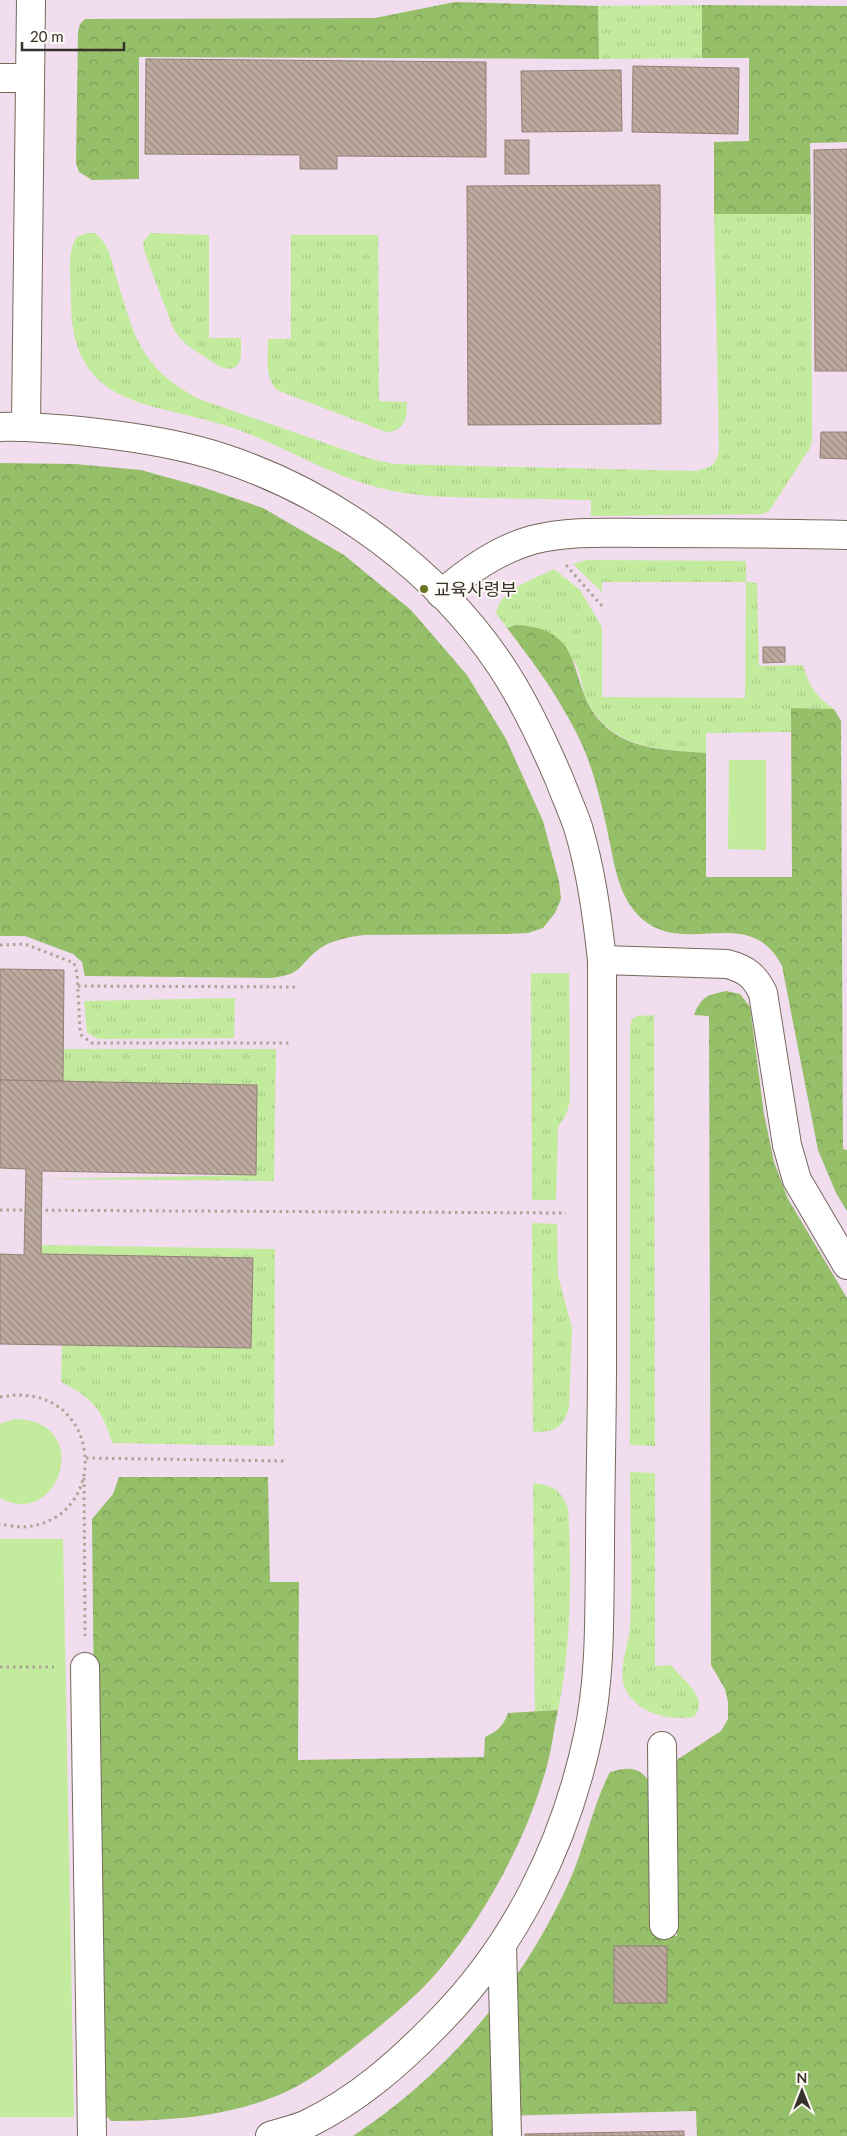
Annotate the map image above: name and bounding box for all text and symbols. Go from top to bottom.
scale bar [22,20,125,52]
text: 20 m [30,27,64,45]
place label: 교육사령부 [434,578,517,600]
marker: 교육사령부 [418,583,430,595]
north arrow [777,2066,827,2116]
text: N [797,2069,807,2086]

